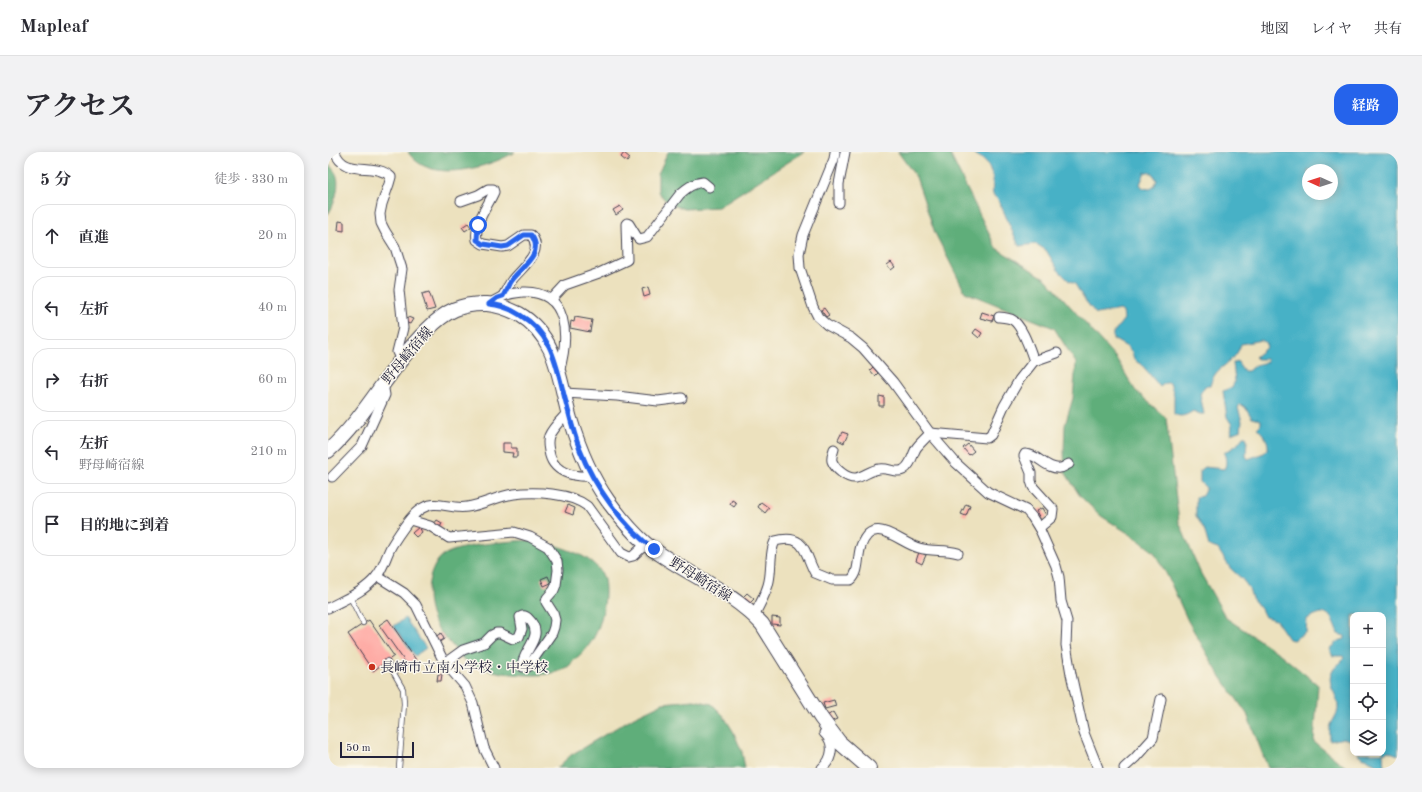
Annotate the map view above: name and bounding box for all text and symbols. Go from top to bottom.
text: Mapleaf [20,18,88,37]
text: 地図 [1261,22,1289,36]
text: レイヤ [1311,22,1352,36]
text: 共有 [1374,22,1402,36]
button: 経路 [1334,84,1398,125]
text: アクセス [24,94,135,122]
north arrow [1302,164,1338,200]
text: 5 分 [40,172,72,189]
text: 徒歩 · 330 m [214,173,288,186]
route start [469,216,487,234]
icon: ahead [41,225,63,247]
text: 20 m [258,229,287,242]
text: 直進 [79,231,109,246]
icon: left [41,297,63,319]
text: 40 m [258,301,287,314]
text: 左折 [79,303,109,318]
street label: 野母崎宿線 [379,324,436,387]
icon: right [41,369,63,391]
text: 60 m [258,373,287,386]
text: 右折 [79,375,109,390]
text: 左折 [79,437,109,452]
icon: left [41,441,63,463]
text: 210 m [250,445,287,458]
text: 野母崎宿線 [79,459,144,472]
icon: arrive [41,513,63,535]
text: 目的地に到着 [79,519,169,534]
route end [645,540,663,558]
street label: 野母崎宿線 [667,555,734,604]
map controls [1350,612,1386,756]
button: + [1350,612,1386,648]
button: − [1350,648,1386,684]
place label: 長崎市立南小学校・中学校 [380,660,548,675]
marker: 長崎市立南小学校・中学校 [367,662,377,672]
button: locate [1350,684,1386,720]
button: layers [1350,720,1386,756]
scale bar [340,740,414,759]
text: 50 m [346,743,371,754]

